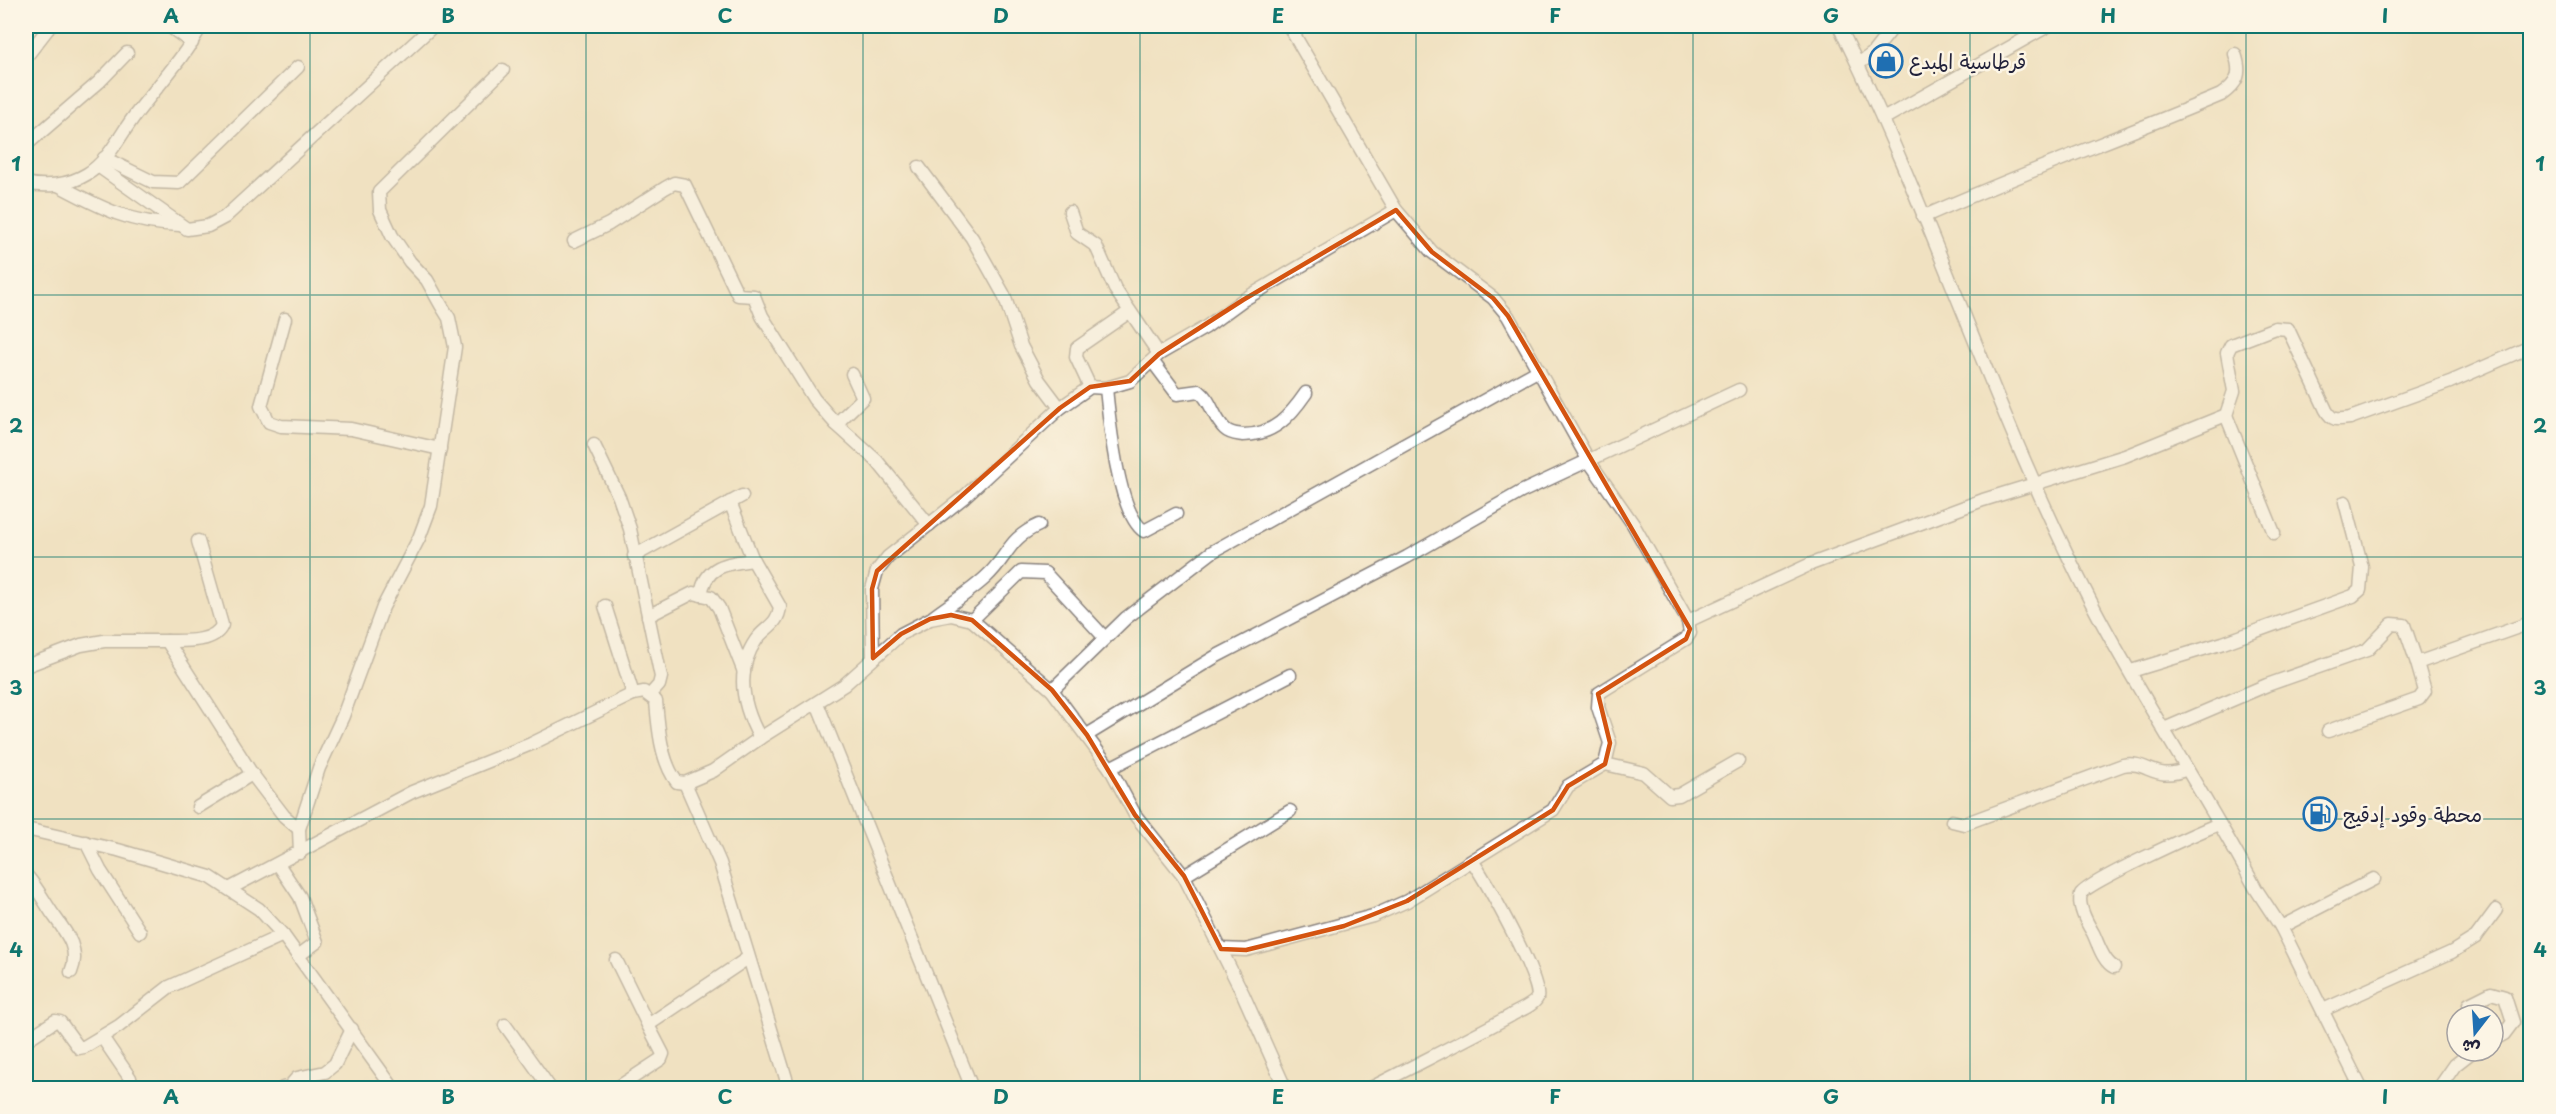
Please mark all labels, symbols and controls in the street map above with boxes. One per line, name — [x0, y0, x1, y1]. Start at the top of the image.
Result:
text: A — [163, 0, 179, 30]
text: B — [441, 0, 455, 30]
text: C — [717, 0, 733, 30]
text: D — [993, 0, 1009, 30]
text: E — [1272, 0, 1284, 30]
text: F — [1549, 0, 1561, 30]
text: G — [1823, 0, 1839, 30]
text: H — [2100, 0, 2116, 30]
text: I — [2382, 0, 2388, 30]
shop icon: قرطاسية المبدع — [1868, 43, 1904, 79]
place label: قرطاسية المبدع — [1909, 46, 2026, 76]
text: 1 — [11, 148, 21, 178]
text: 1 — [2535, 148, 2545, 178]
text: 2 — [9, 410, 23, 440]
text: 2 — [2533, 410, 2547, 440]
text: 3 — [9, 672, 23, 702]
text: 3 — [2533, 672, 2547, 702]
fuel station icon: محطة وقود إدقيج — [2302, 796, 2338, 832]
place label: محطة وقود إدقيج — [2343, 799, 2482, 829]
text: 4 — [9, 934, 23, 964]
text: 4 — [2533, 934, 2547, 964]
north arrow — [2445, 1003, 2505, 1063]
text: ش — [2458, 1034, 2482, 1062]
text: A — [163, 1081, 179, 1111]
text: B — [441, 1081, 455, 1111]
text: C — [717, 1081, 733, 1111]
text: D — [993, 1081, 1009, 1111]
text: E — [1272, 1081, 1284, 1111]
text: F — [1549, 1081, 1561, 1111]
text: G — [1823, 1081, 1839, 1111]
text: H — [2100, 1081, 2116, 1111]
text: I — [2382, 1081, 2388, 1111]

